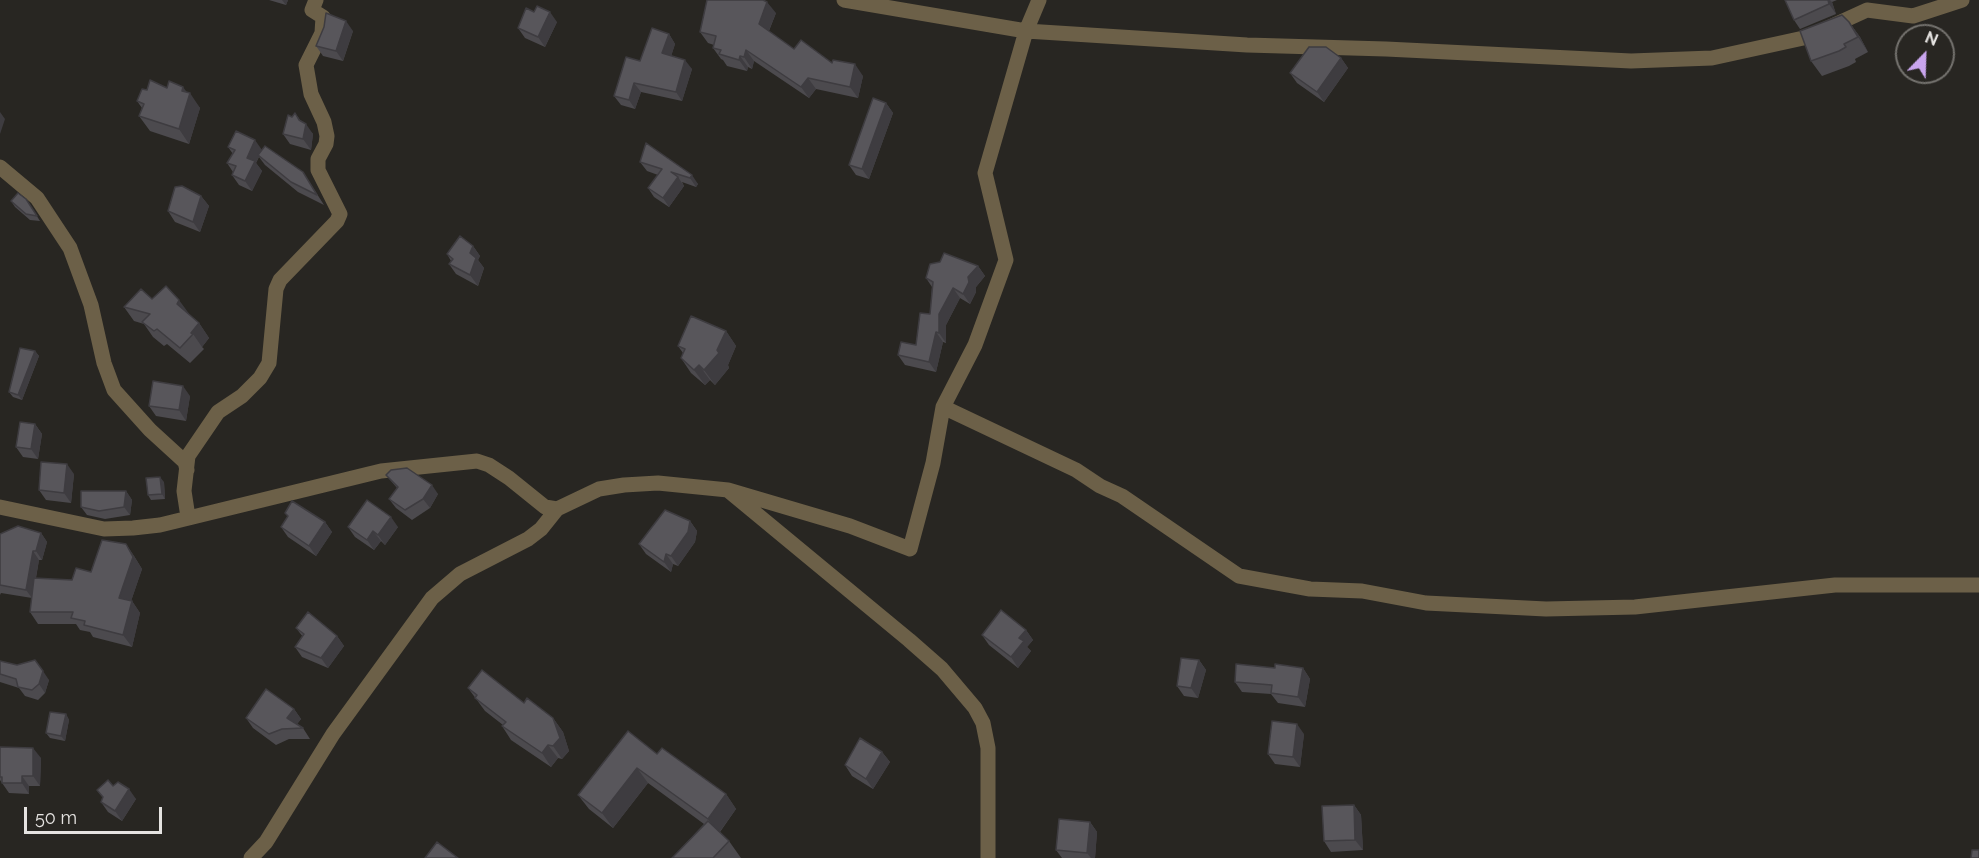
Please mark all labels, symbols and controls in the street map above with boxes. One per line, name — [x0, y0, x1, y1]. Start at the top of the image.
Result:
north arrow — [1895, 24, 1955, 84]
text: N — [1922, 28, 1941, 50]
scale bar — [27, 795, 165, 833]
text: 50 m — [35, 807, 77, 828]

